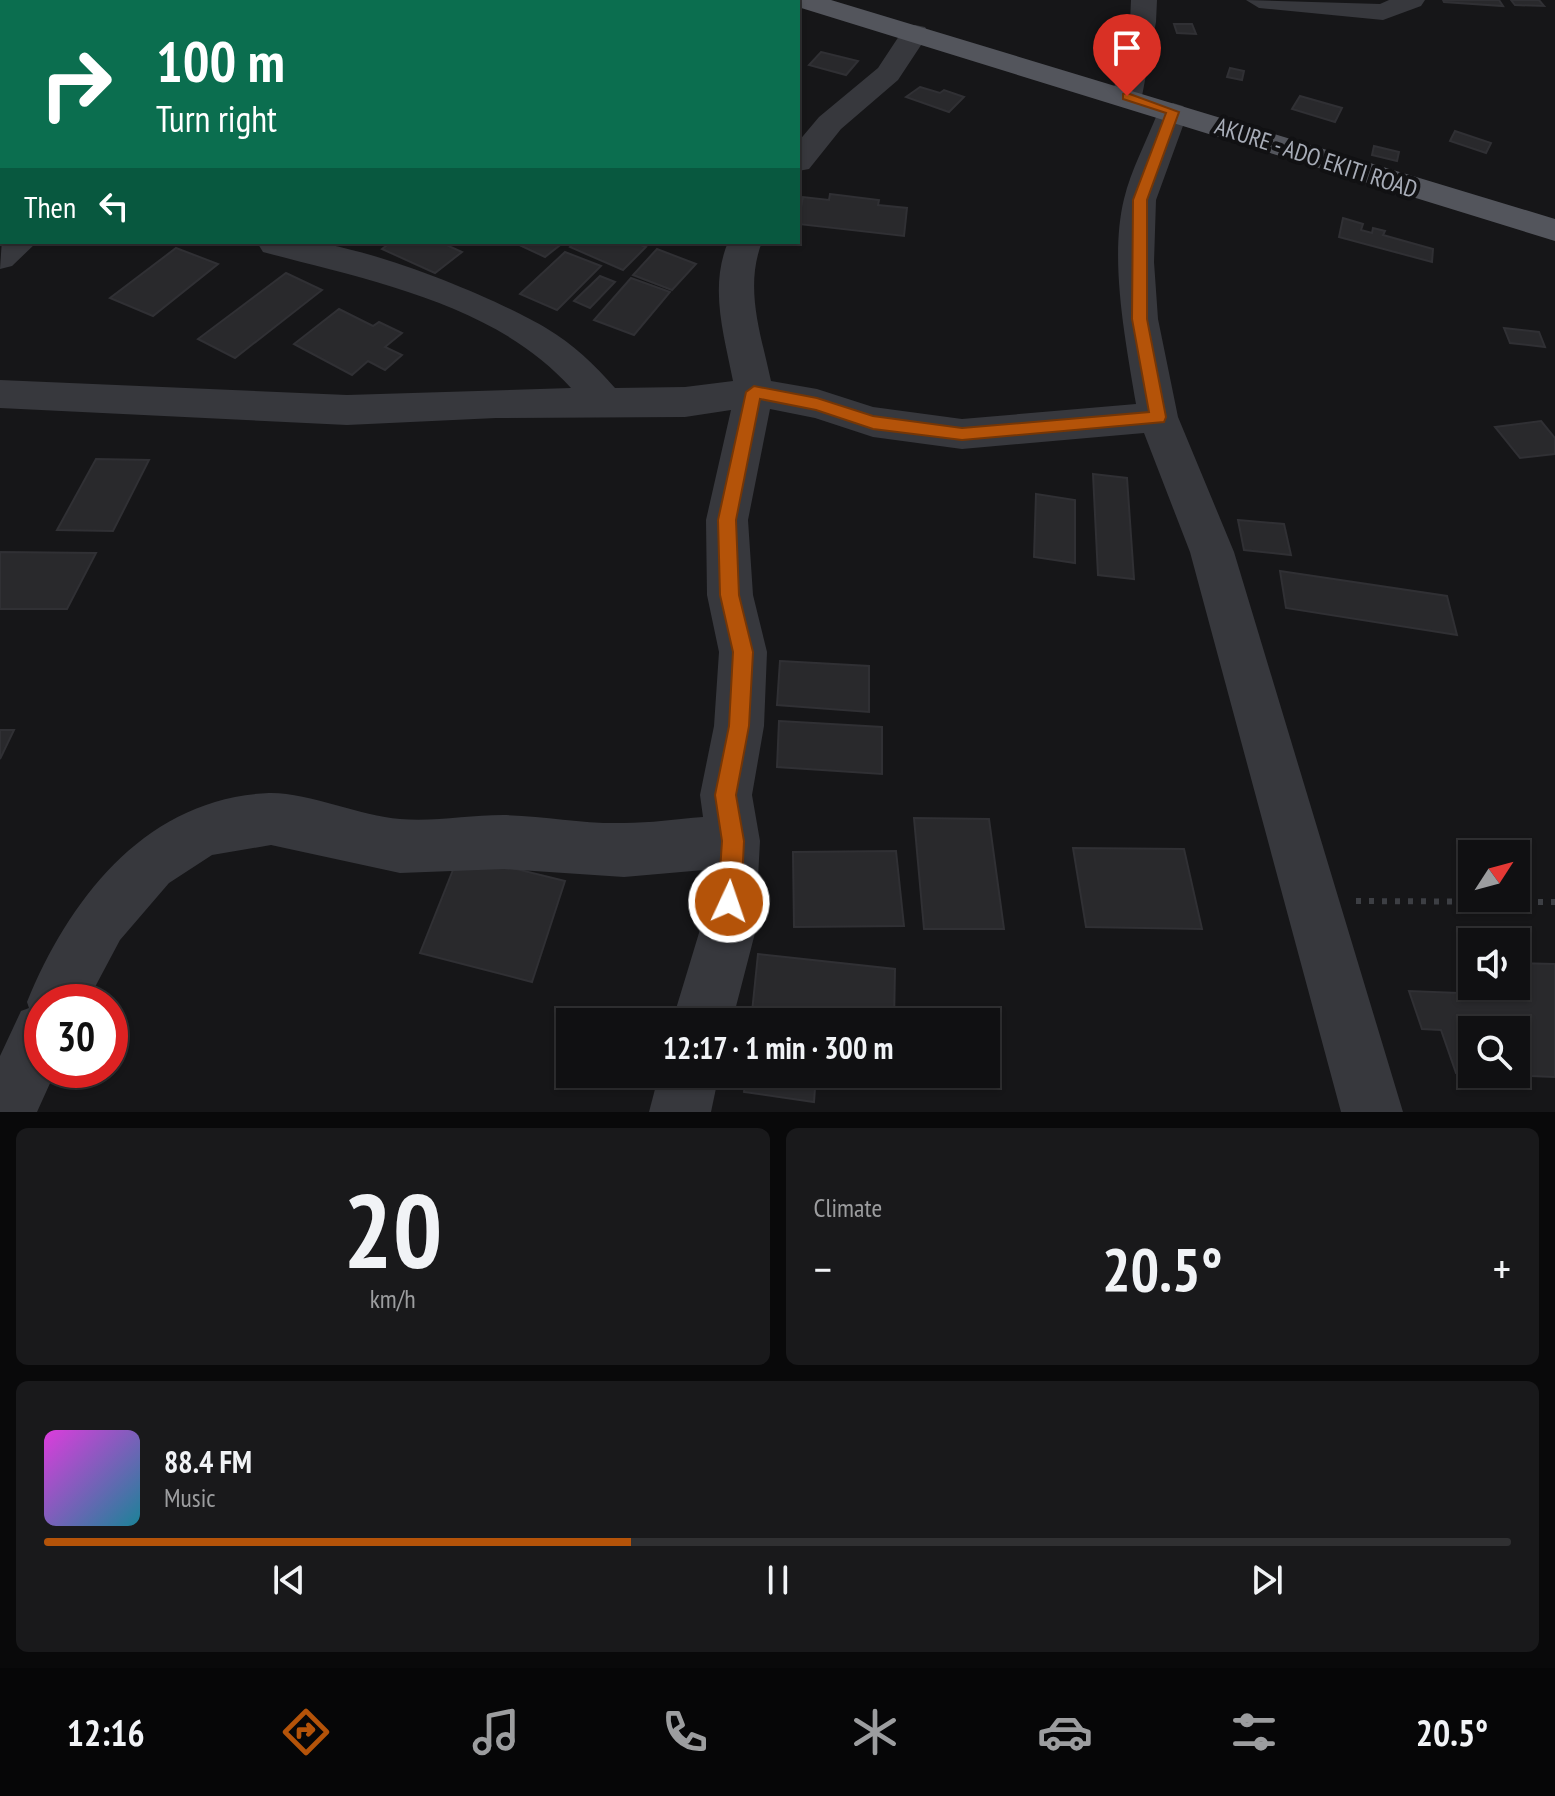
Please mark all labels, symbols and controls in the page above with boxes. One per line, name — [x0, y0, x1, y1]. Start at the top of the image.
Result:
pin — [1093, 14.0, 1161, 96]
text: 100 m — [156, 25, 285, 97]
icon: arrive — [1105, 26, 1149, 70]
icon: right — [24, 32, 128, 136]
text: Turn right — [156, 95, 277, 142]
street label: AKURE - ADO EKITI ROAD — [1211, 110, 1421, 205]
icon: left — [92, 184, 136, 228]
text: Then — [24, 187, 76, 226]
north arrow — [1458, 840, 1530, 912]
map controls — [1458, 840, 1530, 1088]
position arrow — [687, 860, 771, 944]
button: sound — [1458, 928, 1530, 1000]
speed limit sign: 30 — [24, 984, 128, 1088]
button: search — [1458, 1016, 1530, 1088]
text: 12:17 · 1 min · 300 m — [663, 1028, 893, 1067]
text: 20 — [343, 1162, 442, 1297]
text: Climate — [814, 1191, 882, 1224]
text: 20.5° — [1102, 1230, 1223, 1308]
text: − — [814, 1240, 832, 1297]
text: + — [1493, 1240, 1511, 1297]
text: km/h — [370, 1282, 416, 1315]
text: 88.4 FM — [164, 1442, 252, 1481]
text: Music — [164, 1481, 216, 1514]
icon: previous — [267, 1558, 311, 1602]
icon: pause — [756, 1558, 800, 1602]
icon: next — [1245, 1558, 1289, 1602]
icon: directions — [278, 1704, 334, 1760]
icon: music — [468, 1704, 524, 1760]
icon: phone — [657, 1704, 713, 1760]
icon: climate — [847, 1704, 903, 1760]
icon: car — [1037, 1704, 1093, 1760]
icon: filters — [1226, 1704, 1282, 1760]
text: 12:16 — [67, 1709, 145, 1756]
text: 20.5° — [1416, 1709, 1488, 1756]

